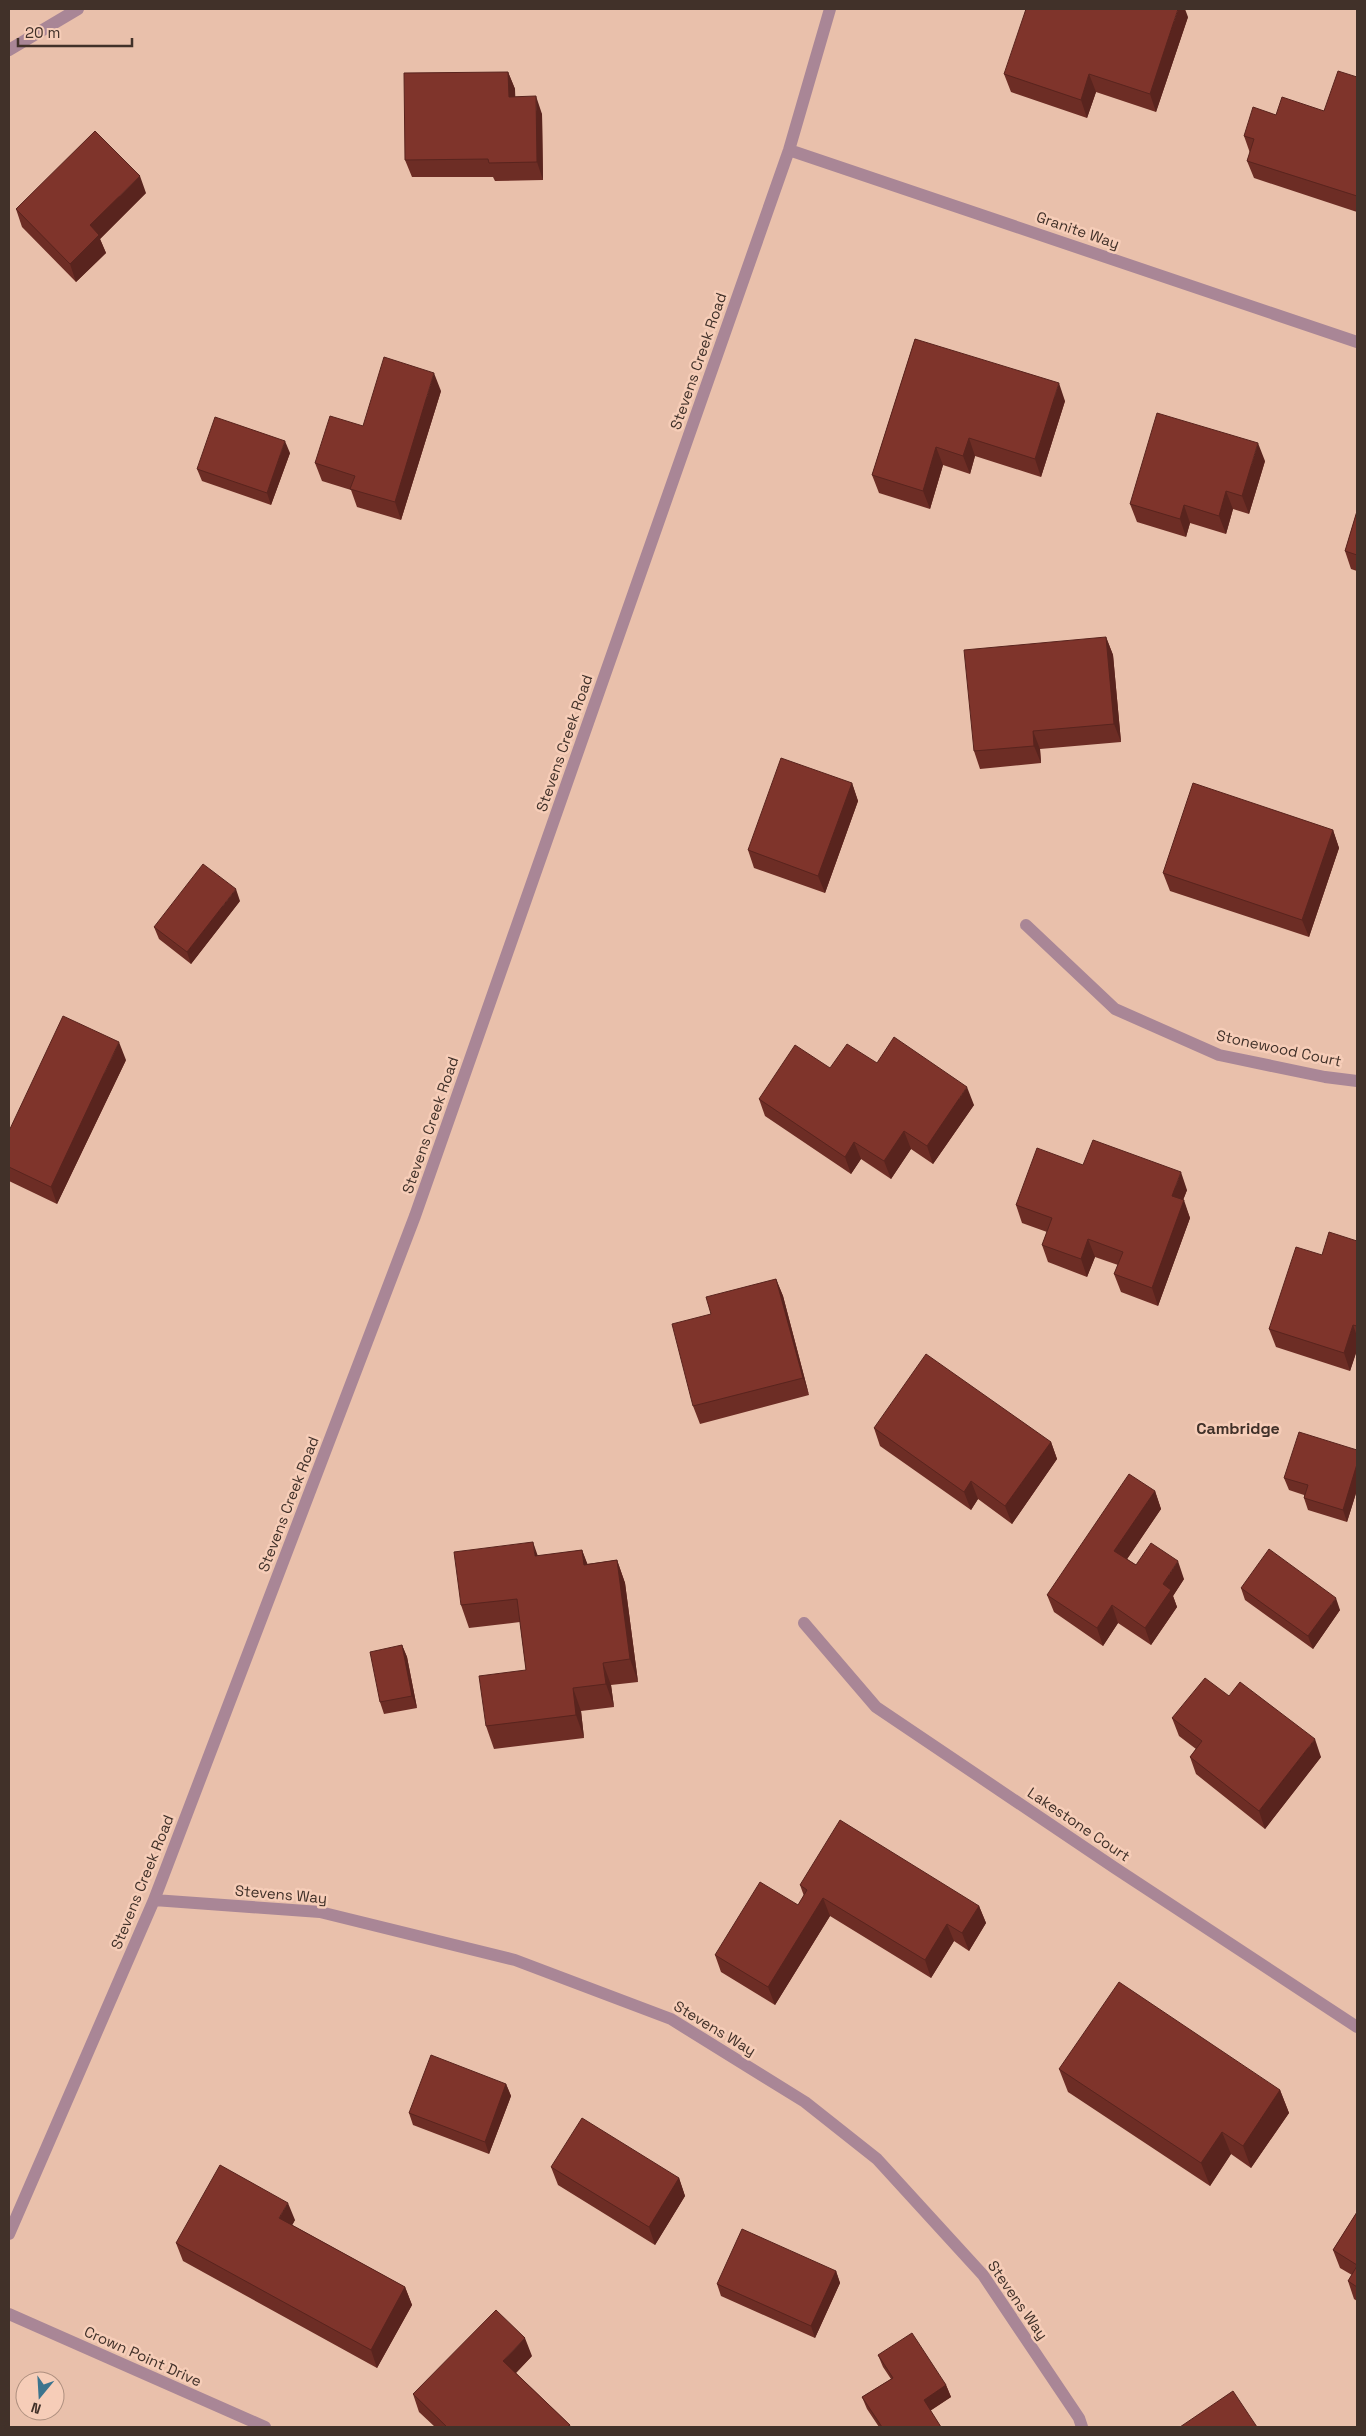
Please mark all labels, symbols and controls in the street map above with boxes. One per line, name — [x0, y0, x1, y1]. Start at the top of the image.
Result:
scale bar — [18, 15, 131, 47]
text: 20 m — [25, 23, 60, 42]
street label: Granite Way — [1034, 207, 1122, 253]
street label: Stevens Creek Road — [666, 290, 730, 432]
street label: Stevens Creek Road — [532, 672, 596, 814]
street label: Stonewood Court — [1215, 1025, 1343, 1071]
street label: Stevens Creek Road — [398, 1054, 462, 1196]
district label: Cambridge — [1196, 1418, 1280, 1439]
street label: Stevens Creek Road — [253, 1434, 323, 1574]
street label: Lakestone Court — [1024, 1783, 1134, 1865]
street label: Stevens Creek Road — [106, 1812, 178, 1952]
street label: Stevens Way — [234, 1881, 328, 1907]
street label: Stevens Way — [670, 1996, 760, 2060]
street label: Stevens Way — [984, 2257, 1052, 2343]
street label: Crown Point Drive — [81, 2322, 205, 2390]
north arrow — [15, 2371, 65, 2421]
text: N — [29, 2398, 43, 2418]

